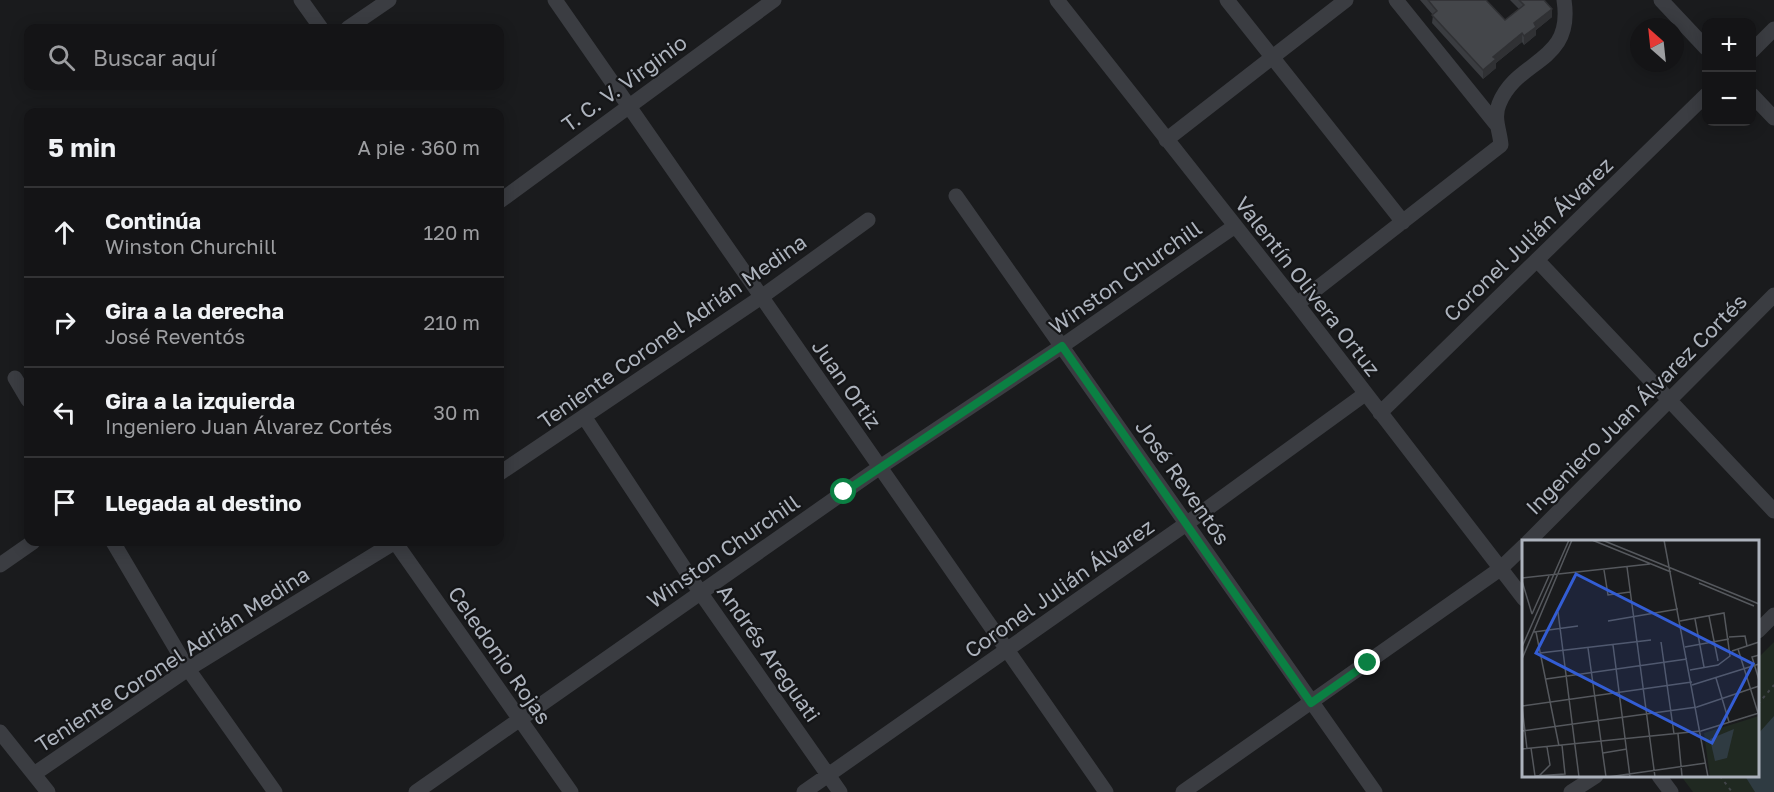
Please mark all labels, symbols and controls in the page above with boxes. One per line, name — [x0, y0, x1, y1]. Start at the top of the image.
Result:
north arrow — [1630, 18, 1684, 72]
map controls — [1702, 18, 1756, 126]
button: + — [1702, 18, 1756, 72]
search box — [24, 24, 504, 90]
street label: T. C. V. Virginio — [556, 29, 692, 137]
icon: search — [45, 41, 78, 74]
text: Buscar aquí — [93, 44, 216, 71]
button: − — [1702, 72, 1756, 126]
text: 5 min — [48, 132, 116, 163]
text: A pie · 360 m — [357, 135, 480, 159]
street label: Coronel Julián Álvarez — [1438, 151, 1618, 327]
street label: Valentín Olivera Ortuz — [1230, 191, 1386, 381]
text: Continúa — [105, 207, 201, 234]
street label: Winston Churchill — [1044, 215, 1206, 339]
icon: ahead — [48, 216, 81, 249]
text: 120 m — [424, 220, 480, 244]
street label: Teniente Coronel Adrián Medina — [533, 228, 811, 434]
text: Winston Churchill — [105, 234, 277, 258]
street label: Ingeniero Juan Álvarez Cortés — [1520, 288, 1752, 520]
text: Gira a la derecha — [105, 297, 284, 324]
icon: right — [48, 306, 81, 339]
text: 210 m — [424, 310, 480, 334]
text: José Reventós — [105, 324, 245, 348]
street label: Juan Ortiz — [807, 334, 887, 434]
text: Gira a la izquierda — [105, 387, 295, 414]
icon: left — [48, 396, 81, 429]
text: 30 m — [433, 400, 480, 424]
text: Ingeniero Juan Álvarez Cortés — [105, 414, 392, 438]
street label: José Reventós — [1130, 414, 1236, 550]
route start — [830, 478, 856, 504]
icon: arrive — [48, 486, 81, 519]
text: Llegada al destino — [105, 489, 302, 516]
street label: Winston Churchill — [642, 489, 804, 613]
street label: Coronel Julián Álvarez — [959, 513, 1159, 663]
inset map — [1522, 540, 1759, 777]
street label: Teniente Coronel Adrián Medina — [30, 561, 314, 757]
street label: Andrés Areguati — [712, 579, 826, 727]
street label: Celedonio Rojas — [443, 581, 557, 729]
route end — [1354, 649, 1380, 675]

